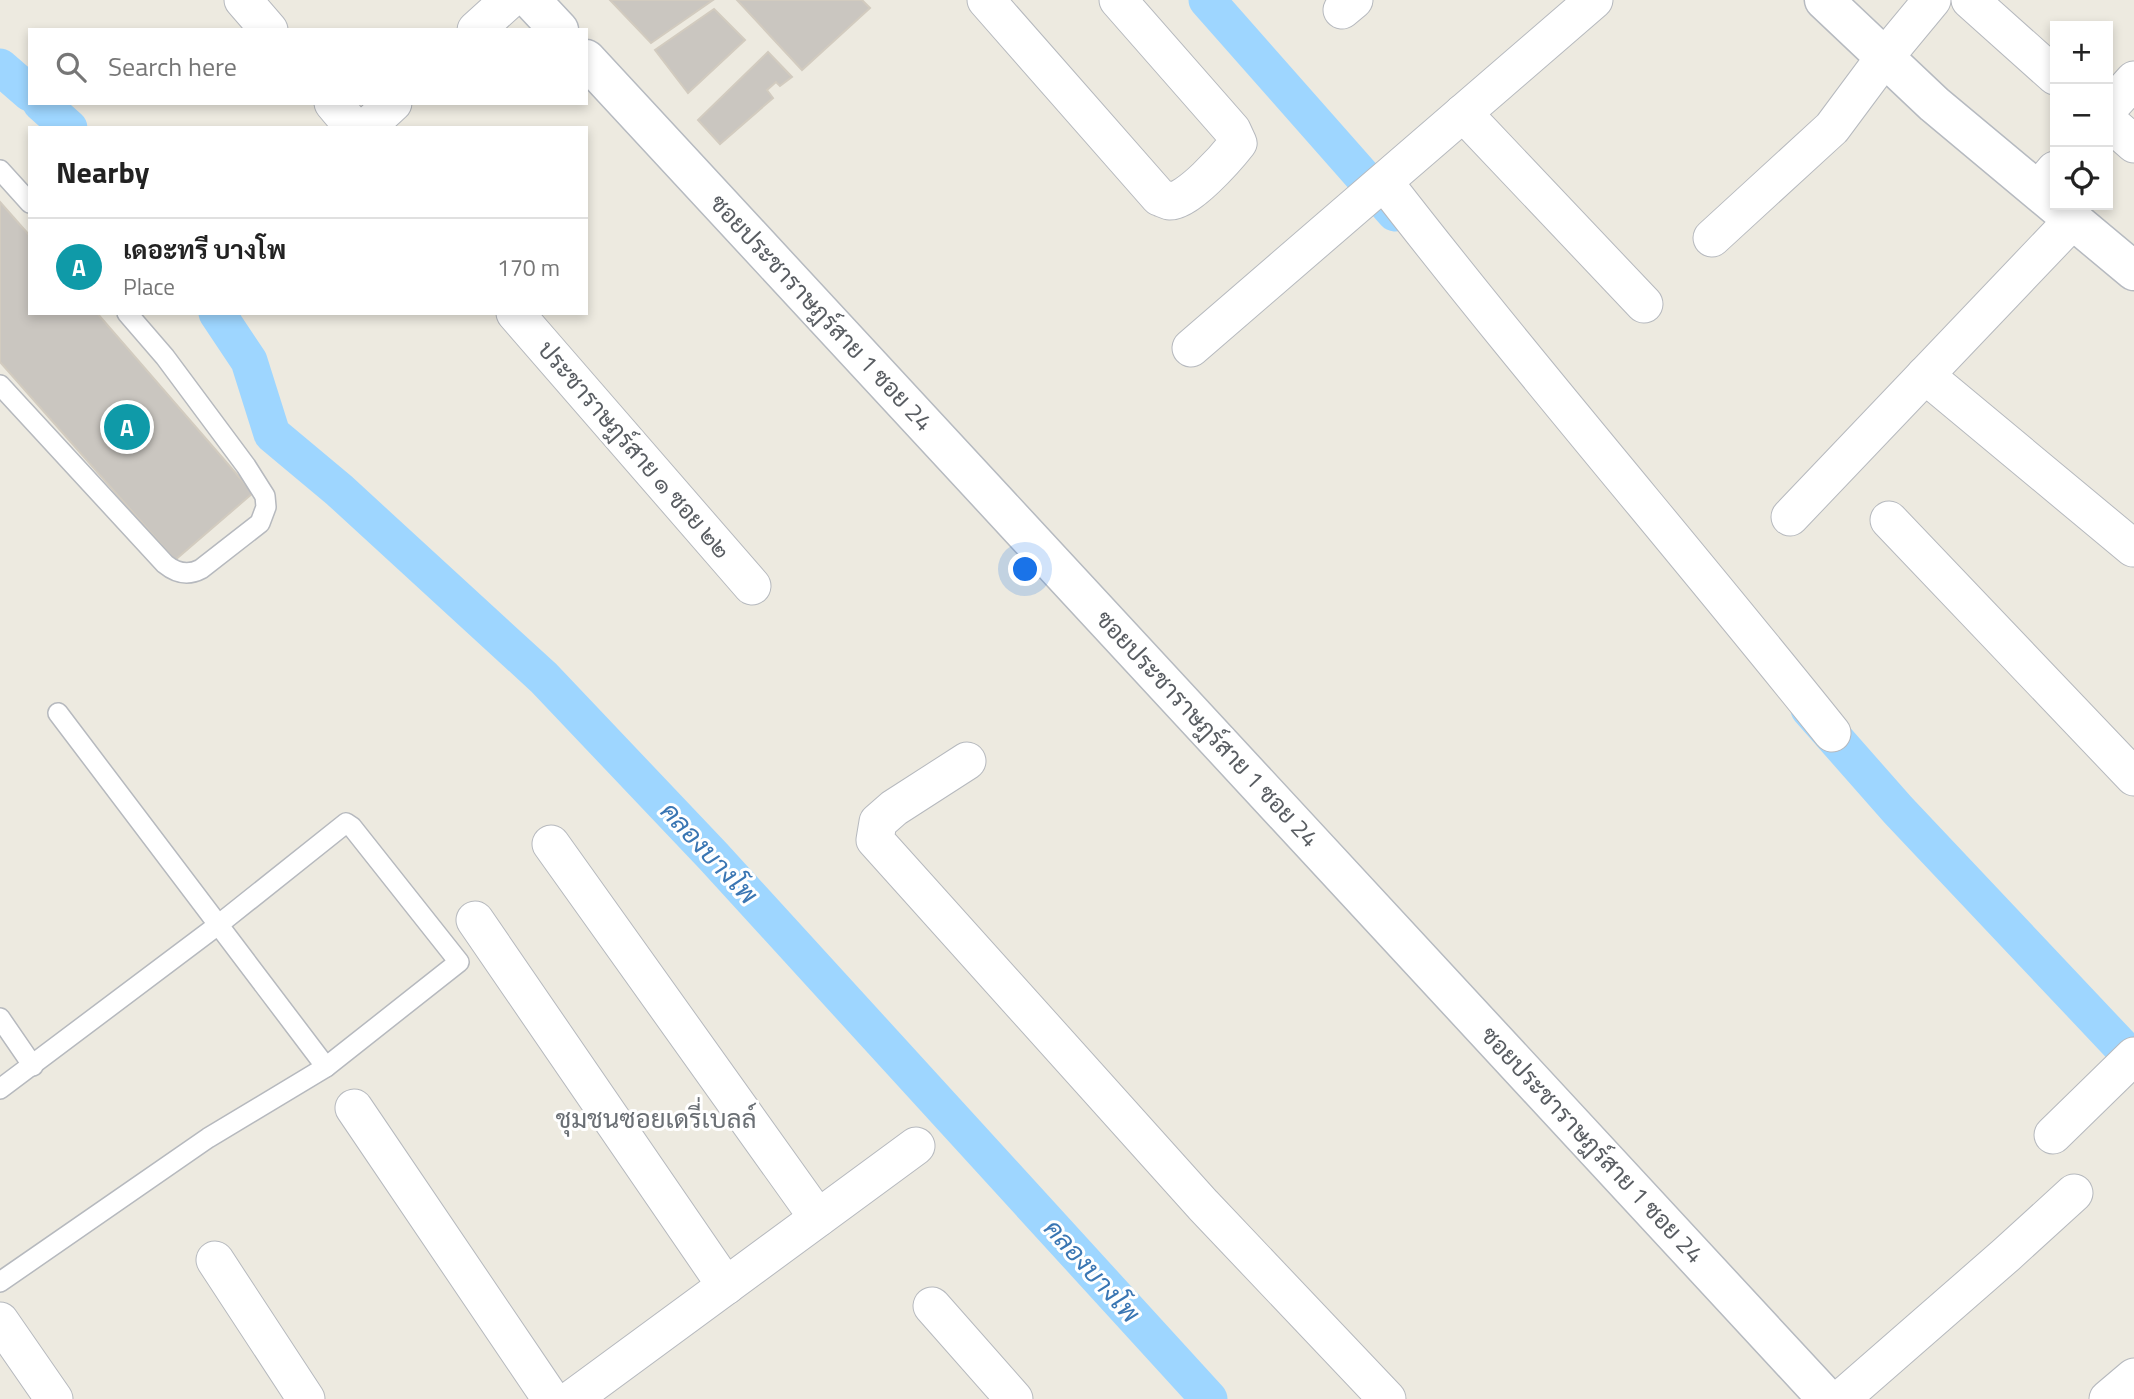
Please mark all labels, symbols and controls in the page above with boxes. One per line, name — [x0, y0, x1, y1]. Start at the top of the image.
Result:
map controls — [2050, 21, 2113, 210]
button: + — [2050, 21, 2113, 84]
search box — [28, 28, 588, 105]
text: Search here — [108, 47, 237, 86]
icon: search — [52, 48, 90, 86]
button: − — [2050, 84, 2113, 147]
button: locate — [2050, 147, 2113, 210]
text: Nearby — [56, 149, 149, 195]
street label: ซอยประชาราษฎร์สาย 1 ซอย 24 — [702, 186, 942, 439]
text: เดอะทรี บางโพ — [123, 230, 286, 269]
text: A — [72, 250, 86, 285]
text: 170 m — [497, 250, 560, 285]
text: Place — [123, 269, 175, 304]
street label: ประชาราษฎร์สาย ๑ ซอย ๒๒ — [530, 332, 740, 566]
pin: A — [104, 401, 150, 453]
your location — [1008, 552, 1042, 586]
street label: ซอยประชาราษฎร์สาย 1 ซอย 24 — [1088, 602, 1328, 855]
water label: คลองบางโพ — [652, 793, 767, 913]
street label: ซอยประชาราษฎร์สาย 1 ซอย 24 — [1473, 1018, 1713, 1271]
district label: ชุมชนซอยเดรี่เบลล์ — [555, 1097, 757, 1138]
water label: คลองบางโพ — [1035, 1210, 1150, 1331]

